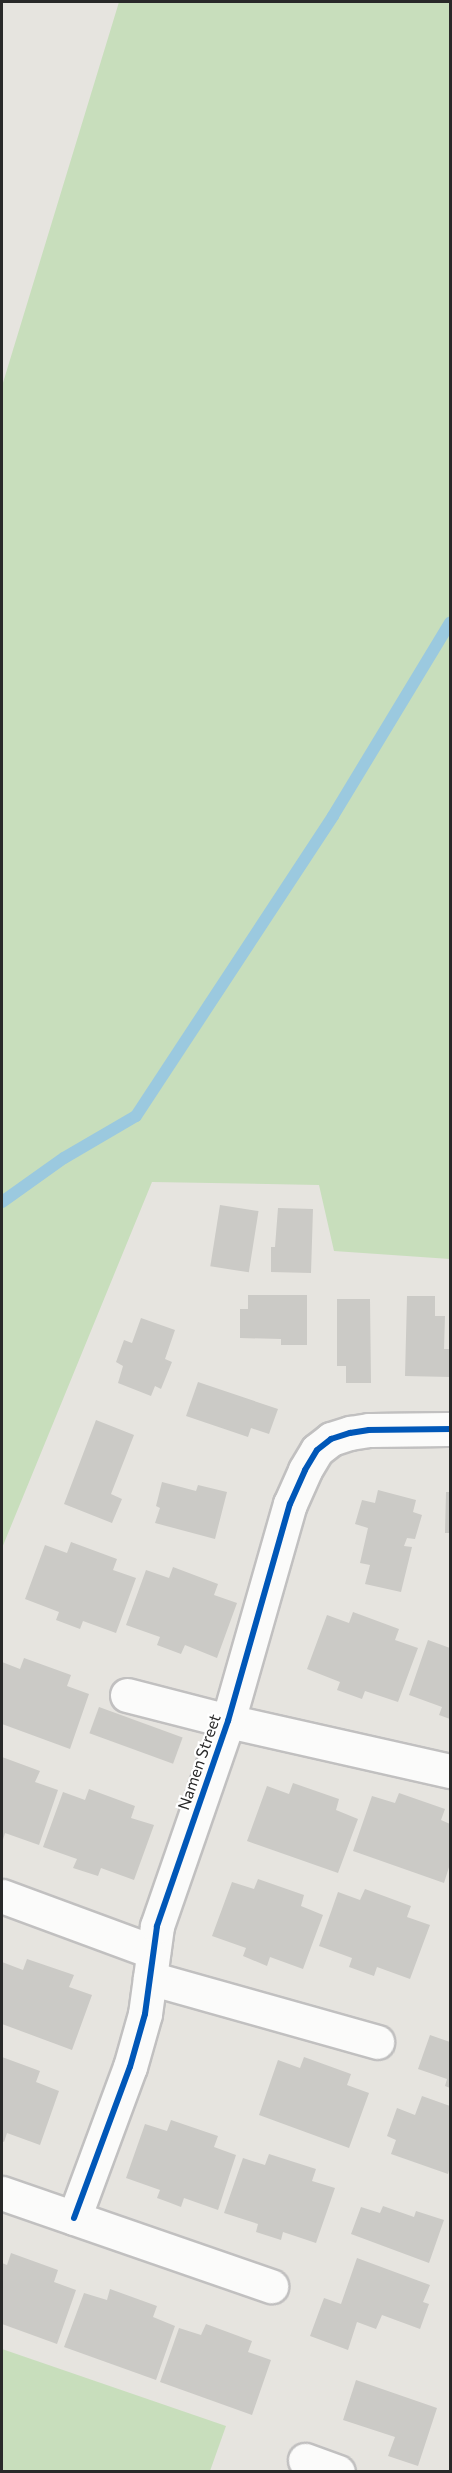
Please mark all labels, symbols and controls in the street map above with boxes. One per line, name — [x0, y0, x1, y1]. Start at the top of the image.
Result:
street label: Namen Street — [174, 1711, 224, 1813]

